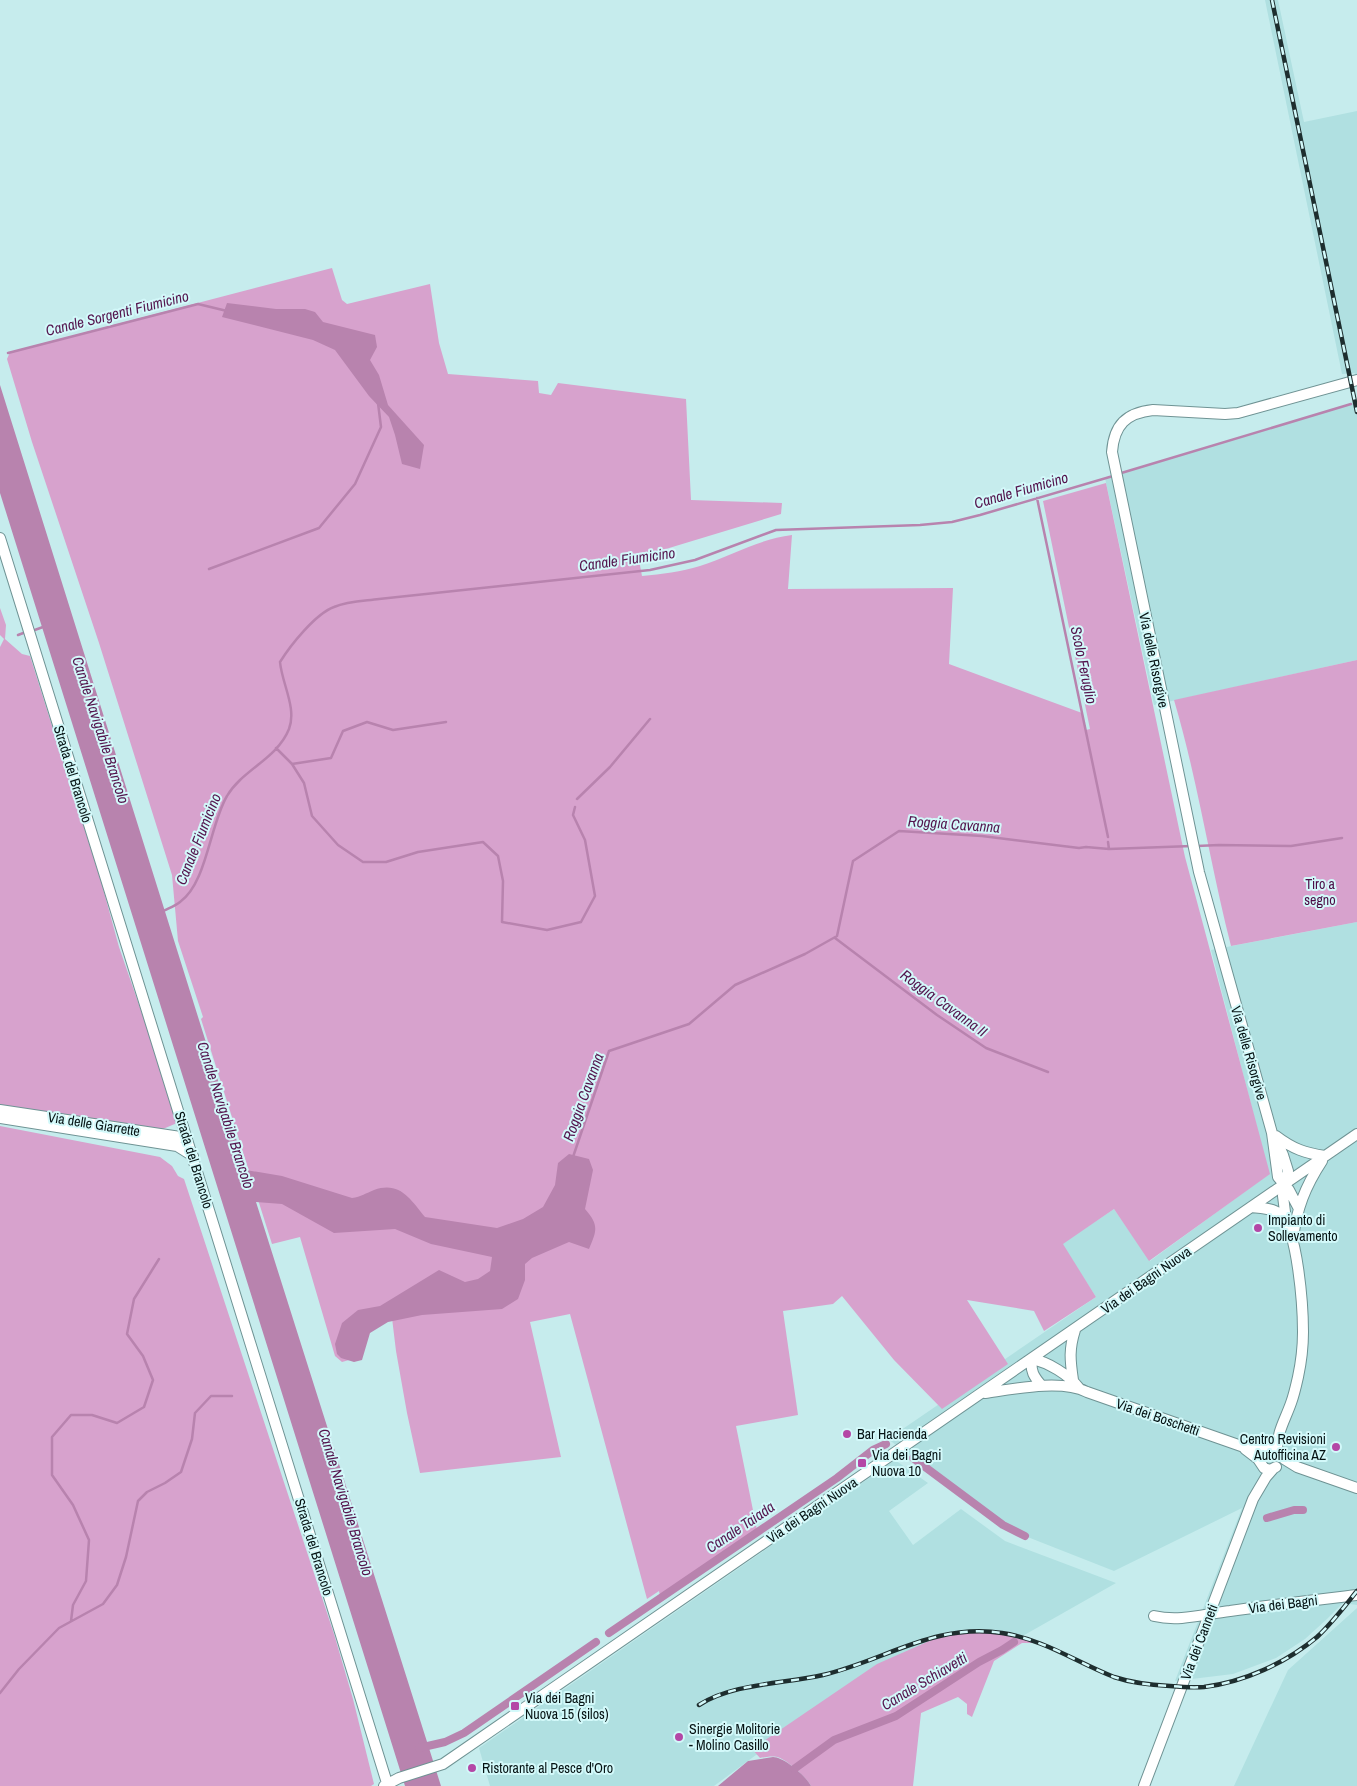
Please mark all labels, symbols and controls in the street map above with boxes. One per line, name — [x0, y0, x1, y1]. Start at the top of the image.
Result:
water label: Canale Sorgenti Fiumicino — [43, 285, 191, 341]
water label: Canale Fiumicino — [971, 466, 1071, 513]
water label: Canale Fiumicino — [577, 542, 677, 576]
street label: Via delle Risorgive — [1135, 611, 1173, 709]
water label: Scolo Feruglio — [1066, 624, 1103, 706]
water label: Canale Navigabile Brancolo — [67, 654, 135, 806]
street label: Strada del Brancolo — [50, 723, 96, 825]
water label: Canale Fiumicino — [170, 790, 226, 888]
water label: Roggia Cavanna — [907, 810, 1001, 838]
park label: Tiro a segno — [1304, 875, 1336, 909]
water label: Roggia Cavanna II — [896, 964, 992, 1042]
street label: Via delle Risorgive — [1227, 1004, 1271, 1102]
water label: Canale Navigabile Brancolo — [192, 1039, 260, 1191]
water label: Roggia Cavanna — [557, 1050, 609, 1144]
street label: Via delle Giarrette — [47, 1108, 141, 1140]
street label: Strada del Brancolo — [171, 1109, 217, 1211]
place label: Impianto di Sollevamento — [1268, 1211, 1338, 1245]
marker: Impianto di Sollevamento — [1252, 1222, 1264, 1234]
street label: Via dei Bagni Nuova — [1098, 1242, 1195, 1318]
street label: Via dei Boschetti — [1114, 1394, 1202, 1440]
place label: Bar Hacienda — [857, 1425, 928, 1443]
water label: Canale Navigabile Brancolo — [314, 1426, 378, 1578]
marker: Bar Hacienda — [841, 1428, 853, 1440]
place label: Centro Revisioni Autofficina AZ — [1240, 1430, 1326, 1464]
marker: Centro Revisioni Autofficina AZ — [1330, 1441, 1342, 1453]
place label: Via dei Bagni Nuova 10 — [872, 1446, 941, 1480]
marker: Via dei Bagni Nuova 10 — [856, 1457, 868, 1469]
street label: Via dei Bagni Nuova — [763, 1473, 861, 1547]
street label: Strada del Brancolo — [291, 1496, 337, 1598]
water label: Canale Taiada — [701, 1496, 779, 1558]
street label: Via dei Bagni — [1247, 1591, 1319, 1617]
street label: Via dei Canneti — [1176, 1602, 1222, 1682]
water label: Canale Schiavetti — [877, 1647, 972, 1715]
place label: Via dei Bagni Nuova 15 (silos) — [525, 1689, 609, 1723]
marker: Via dei Bagni Nuova 15 (silos) — [509, 1700, 521, 1712]
place label: Sinergie Molitorie - Molino Casillo — [689, 1720, 780, 1754]
marker: Sinergie Molitorie - Molino Casillo — [673, 1731, 685, 1743]
place label: Ristorante al Pesce d'Oro — [482, 1759, 613, 1777]
marker: Ristorante al Pesce d'Oro — [466, 1762, 478, 1774]

